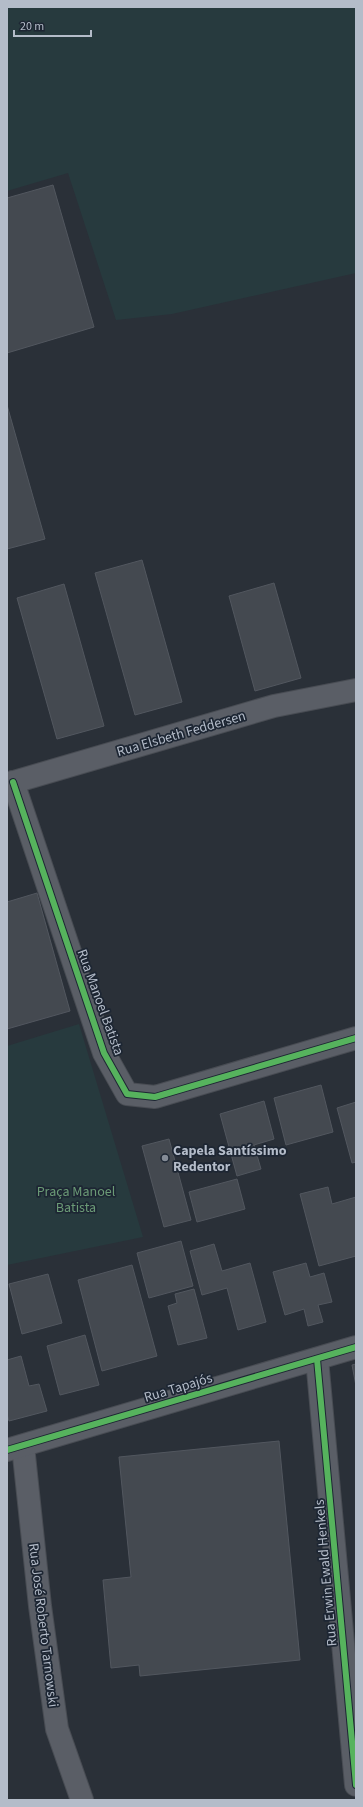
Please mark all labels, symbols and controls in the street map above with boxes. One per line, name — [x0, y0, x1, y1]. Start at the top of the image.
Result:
scale bar — [14, 12, 91, 38]
text: 20 m — [20, 18, 44, 35]
street label: Rua Elsbeth Feddersen — [114, 706, 248, 762]
street label: Rua Manoel Batista — [72, 946, 129, 1058]
place label: Capela Santíssimo Redentor — [173, 1141, 287, 1177]
marker: Capela Santíssimo Redentor — [160, 1153, 170, 1163]
park label: Praça Manoel Batista — [37, 1182, 116, 1218]
street label: Rua Tapajós — [142, 1368, 215, 1408]
street label: Rua Erwin Ewald Henkels — [310, 1499, 342, 1647]
street label: Rua José Roberto Tarnowski — [23, 1542, 63, 1708]

